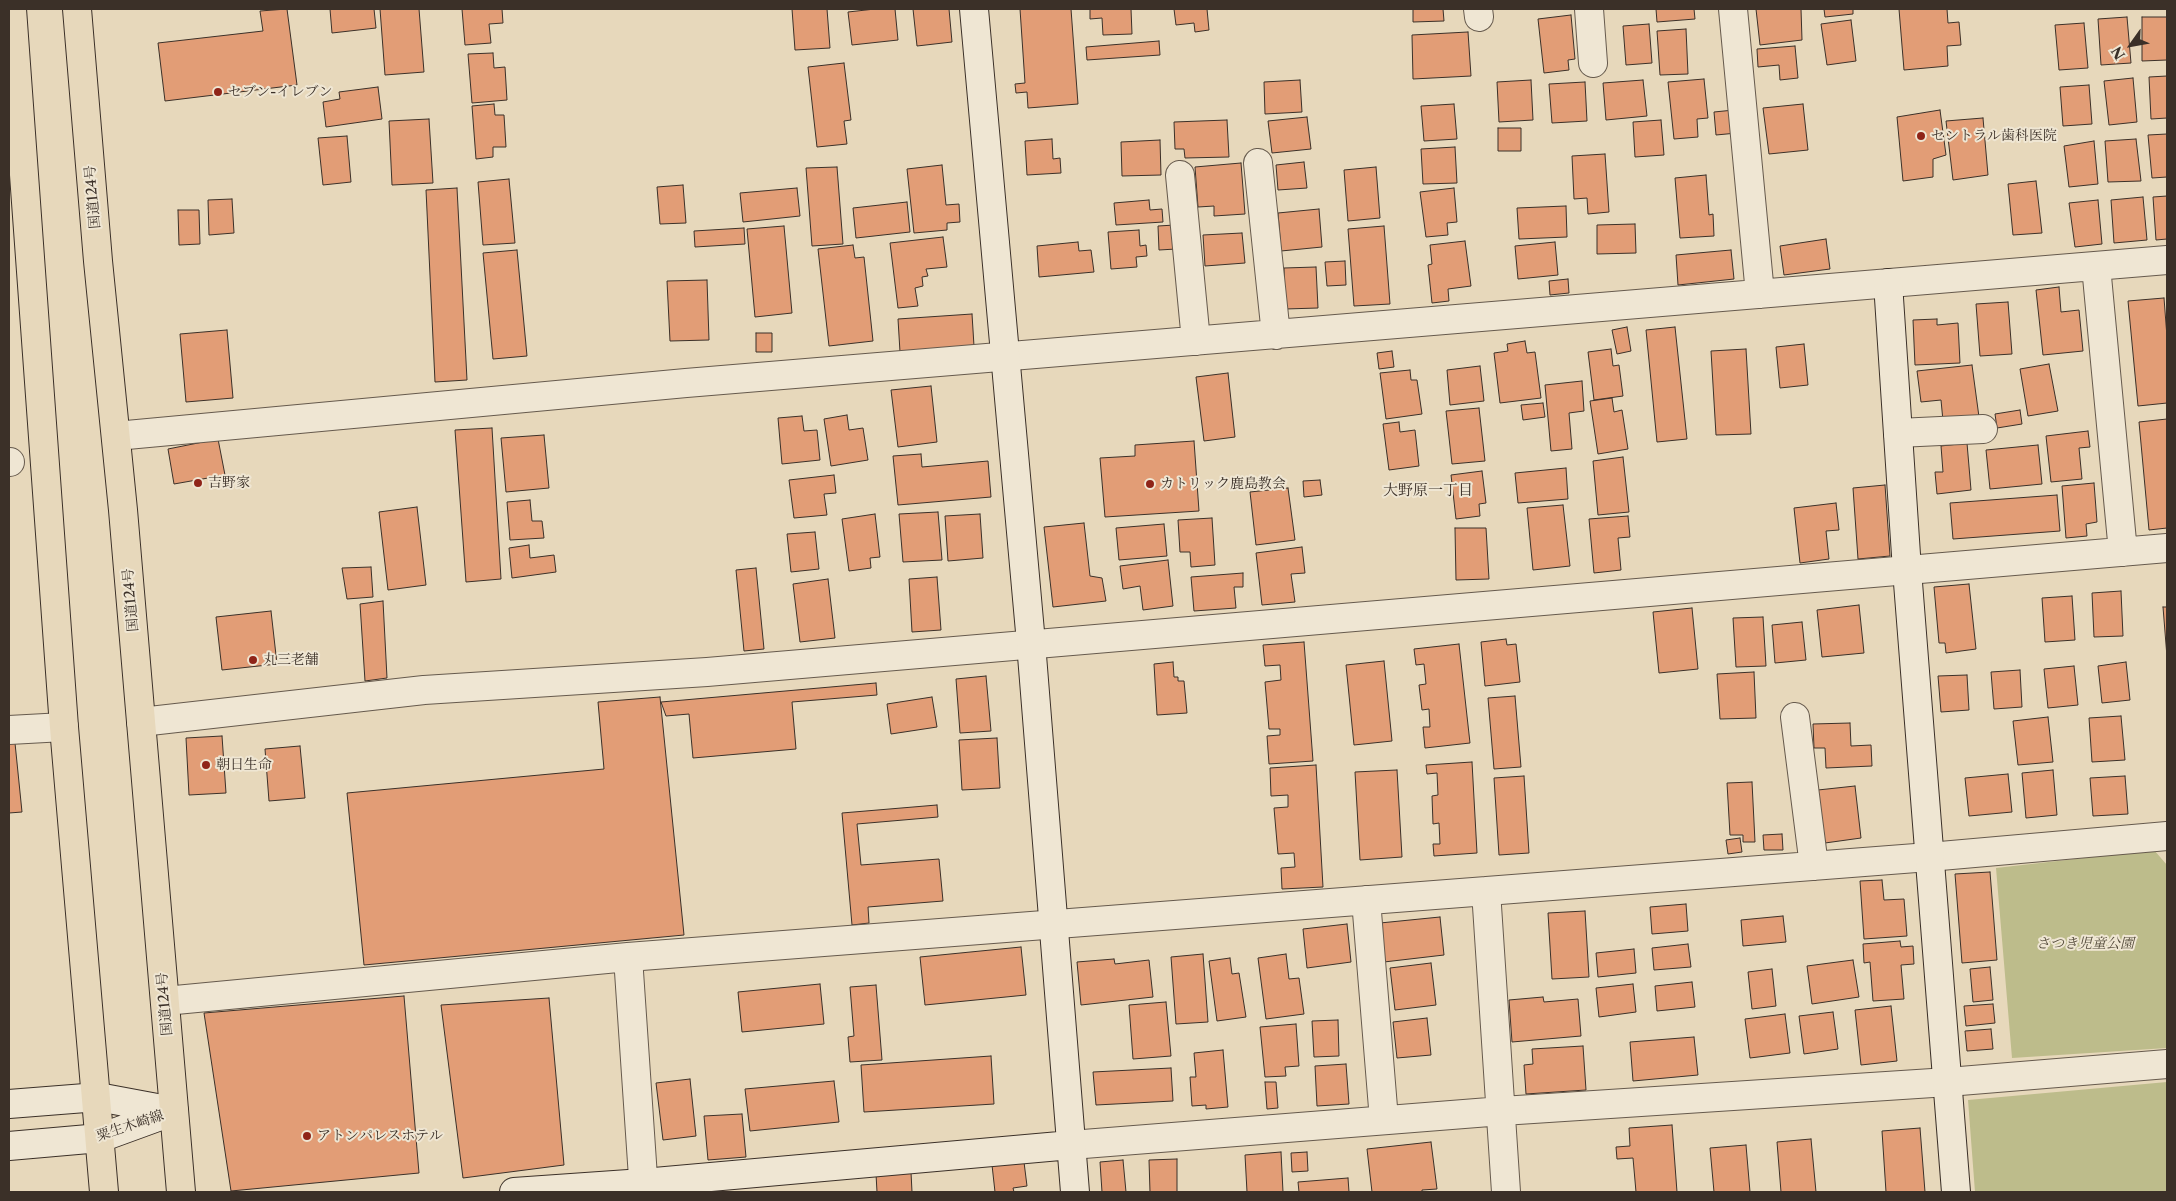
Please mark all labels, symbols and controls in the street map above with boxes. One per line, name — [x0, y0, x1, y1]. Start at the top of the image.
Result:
north arrow — [2106, 20, 2156, 70]
text: N — [2107, 43, 2129, 63]
place label: セブン-イレブン — [228, 84, 332, 100]
marker: セブン-イレブン — [212, 86, 224, 98]
place label: セントラル歯科医院 — [1931, 128, 2057, 144]
marker: セントラル歯科医院 — [1915, 130, 1927, 142]
street label: 国道124号 — [82, 164, 104, 230]
place label: 吉野家 — [208, 475, 250, 491]
place label: カトリック鹿島教会 — [1160, 476, 1286, 492]
marker: 吉野家 — [192, 477, 204, 489]
marker: カトリック鹿島教会 — [1144, 478, 1156, 490]
district label: 大野原一丁目 — [1383, 482, 1473, 500]
street label: 国道124号 — [120, 567, 142, 633]
place label: 丸三老舗 — [263, 652, 319, 668]
marker: 丸三老舗 — [247, 654, 259, 666]
place label: 朝日生命 — [216, 757, 272, 773]
marker: 朝日生命 — [200, 759, 212, 771]
park label: さつき児童公園 — [2036, 936, 2134, 952]
street label: 国道124号 — [154, 971, 176, 1037]
street label: 粟生木崎線 — [94, 1107, 166, 1145]
place label: アトンパレスホテル — [317, 1128, 443, 1144]
marker: アトンパレスホテル — [301, 1130, 313, 1142]

